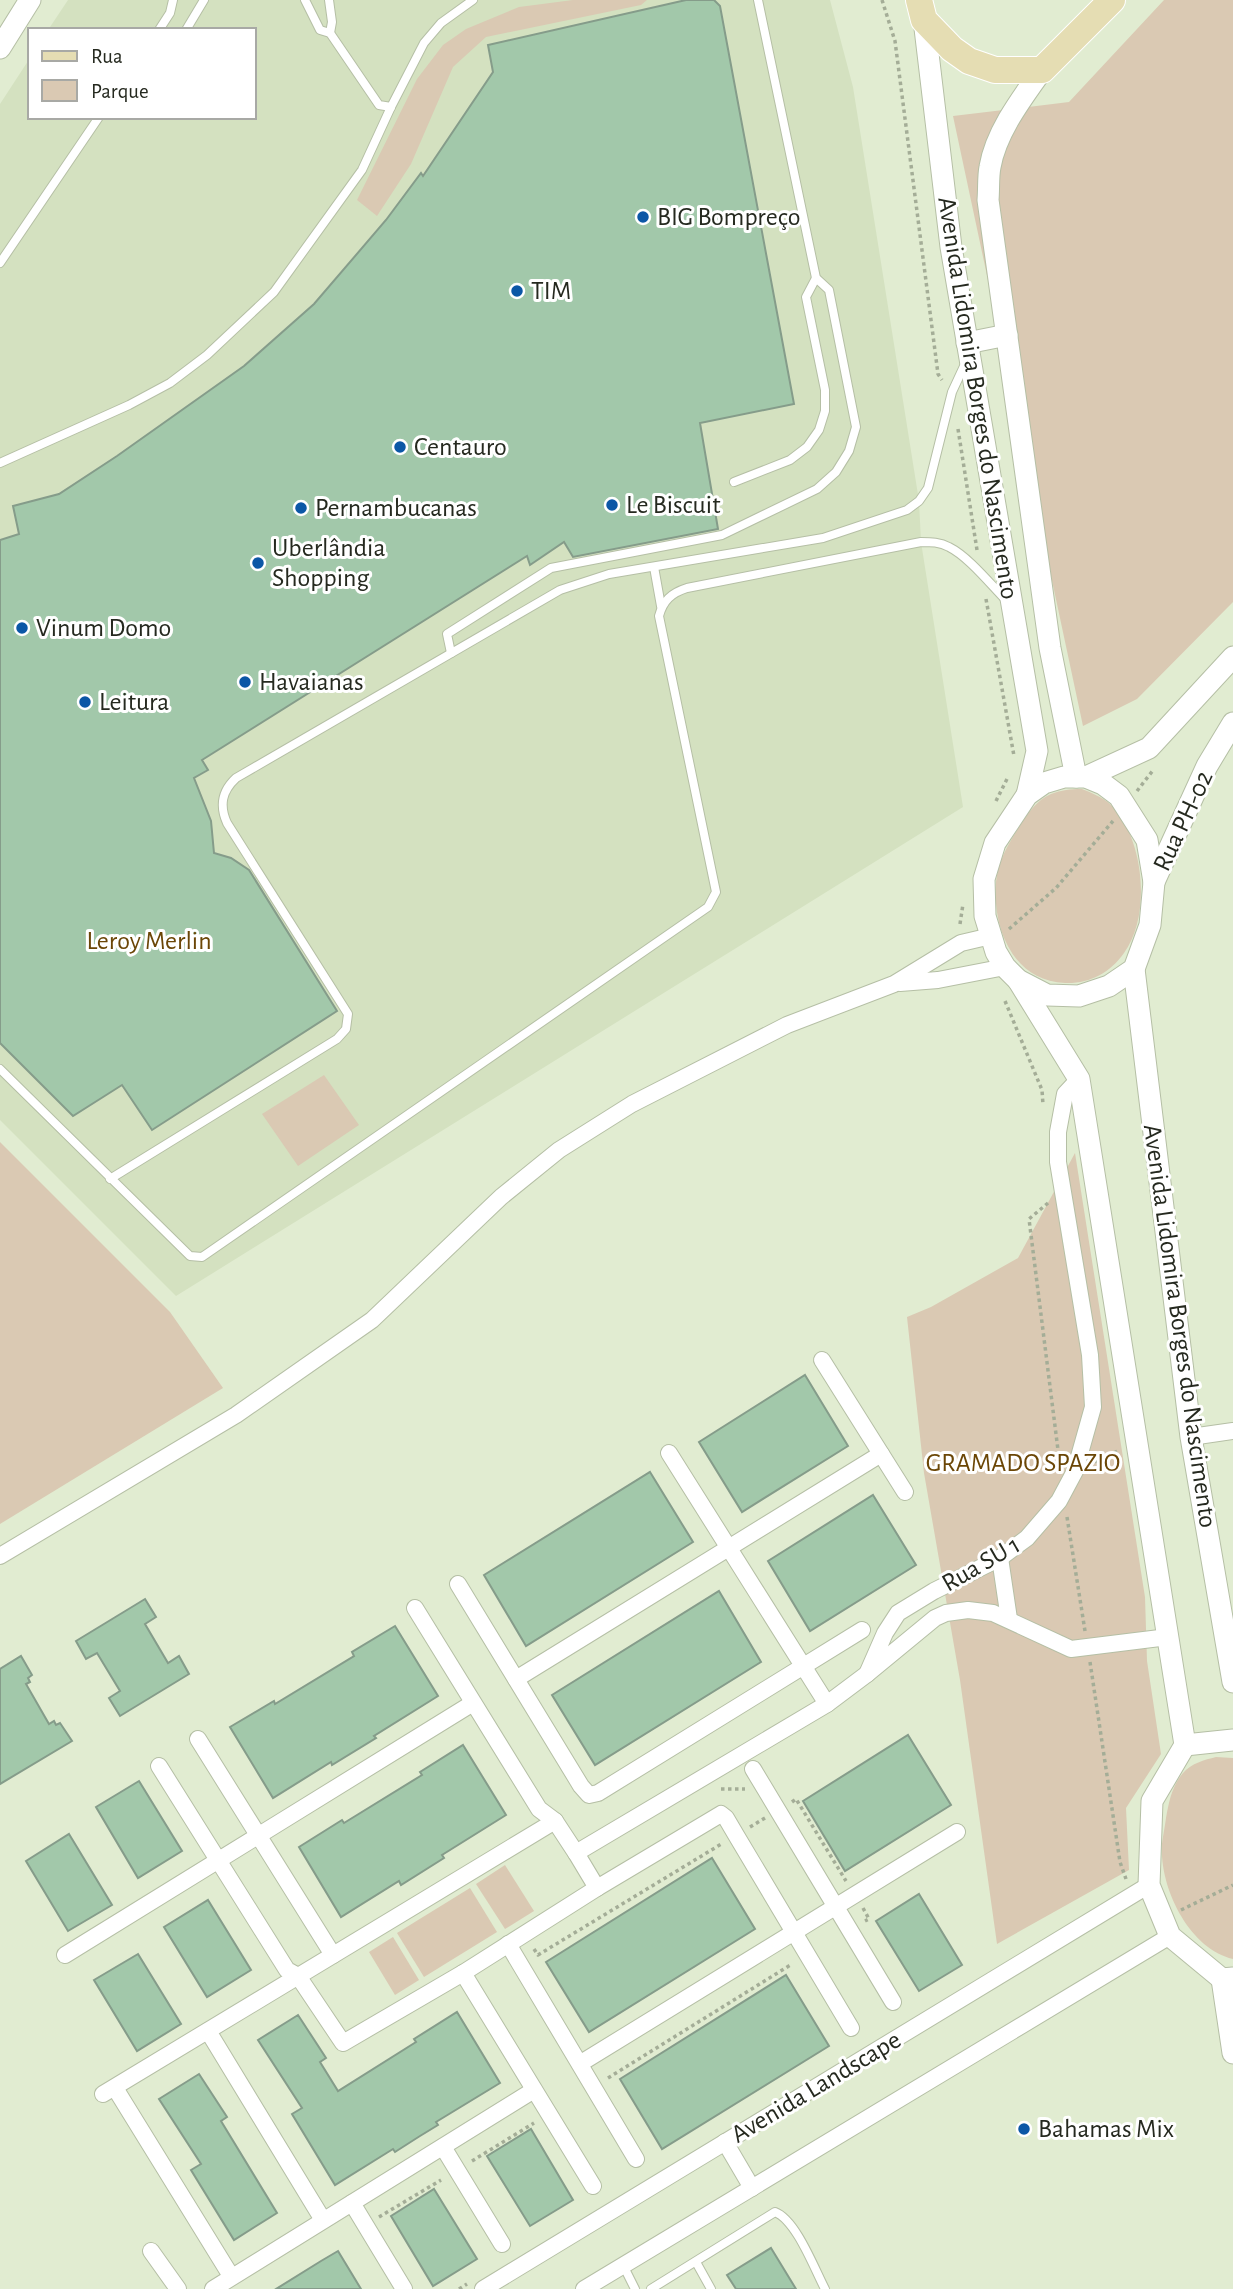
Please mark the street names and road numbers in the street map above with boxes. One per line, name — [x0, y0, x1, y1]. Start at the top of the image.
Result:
street label: Avenida Lidomira Borges do Nascimento — [933, 195, 1023, 601]
street label: Rua PH-02 — [1148, 767, 1218, 875]
street label: Avenida Lidomira Borges do Nascimento — [1139, 1123, 1221, 1529]
street label: Rua SU 1 — [938, 1531, 1024, 1597]
street label: Avenida Landscape — [727, 2026, 905, 2148]

